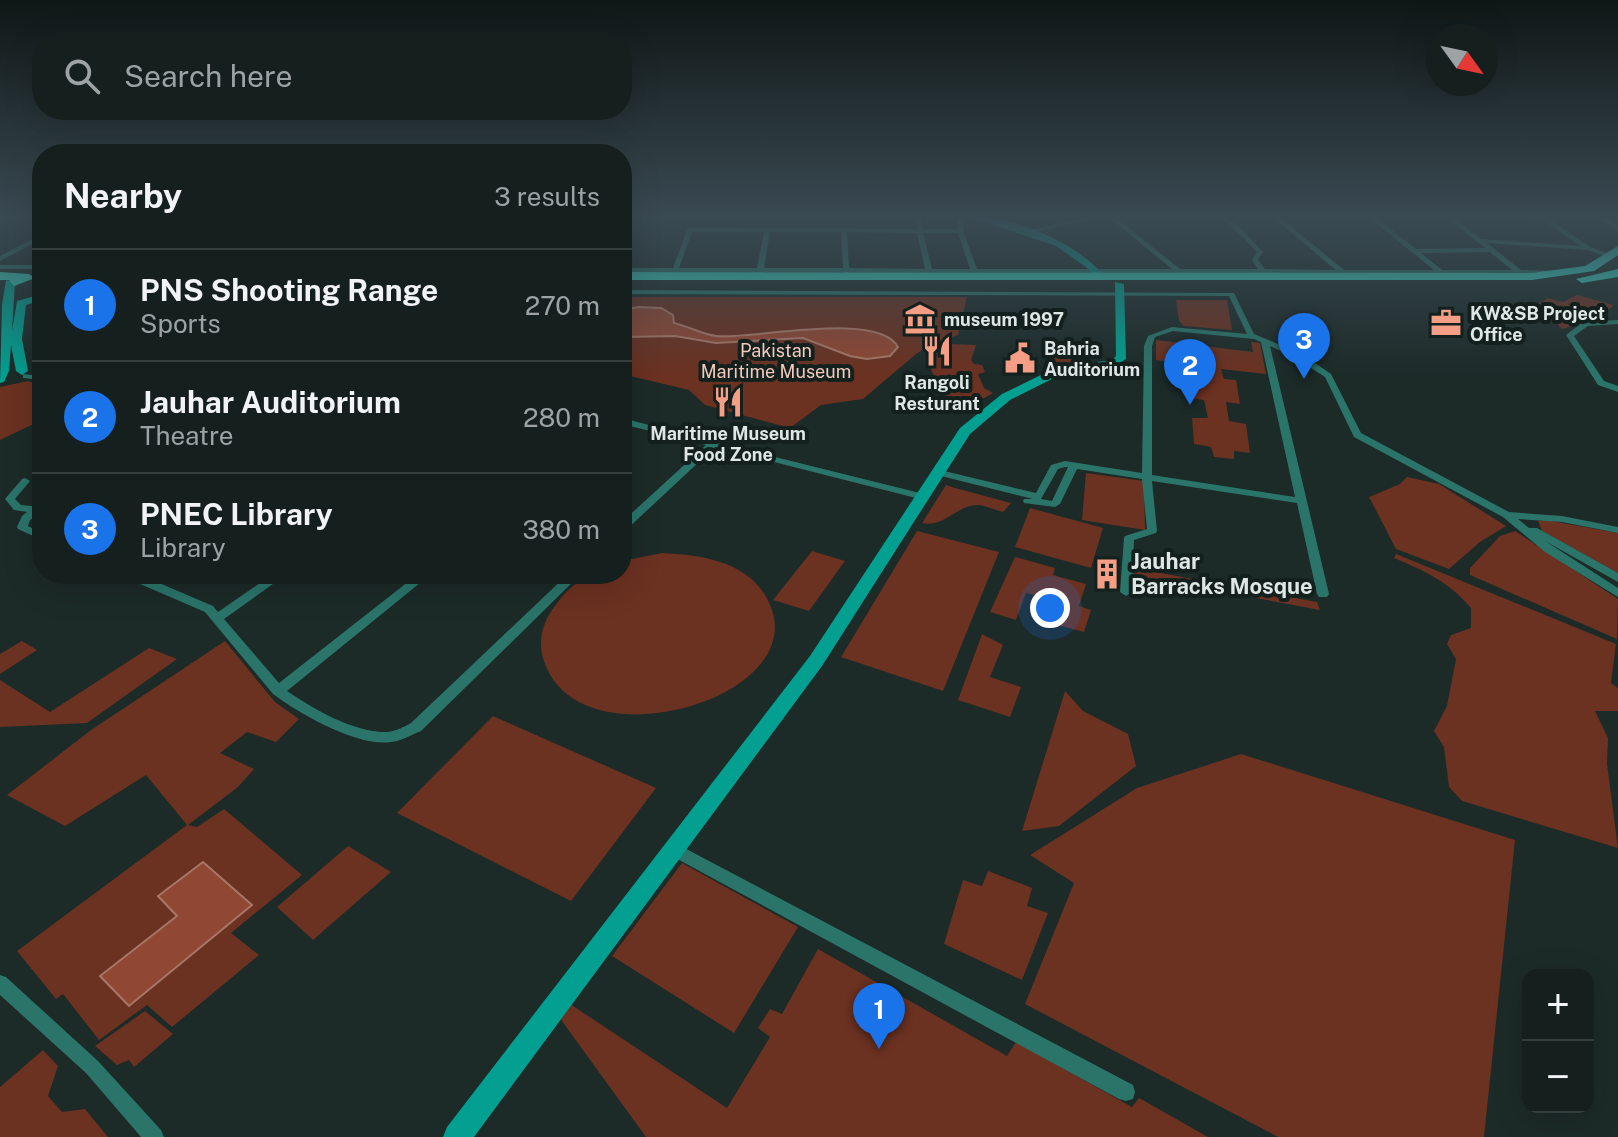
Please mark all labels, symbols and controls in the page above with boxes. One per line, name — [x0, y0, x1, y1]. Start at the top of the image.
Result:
north arrow — [1426, 24, 1498, 96]
search box — [32, 32, 632, 120]
icon: search — [60, 54, 104, 98]
text: Search here — [124, 58, 292, 94]
text: Nearby — [64, 176, 182, 216]
text: 3 results — [494, 181, 600, 212]
text: PNS Shooting Range — [140, 272, 438, 308]
text: 1 — [84, 290, 96, 321]
text: 270 m — [525, 290, 600, 321]
museum icon: museum 1997 — [903, 302, 937, 336]
place label: KW&SB Project Office — [1470, 303, 1605, 345]
office icon: KW&SB Project Office — [1429, 306, 1463, 340]
text: Sports — [140, 308, 221, 339]
place label: museum 1997 — [944, 309, 1064, 330]
pin: 3 — [1278, 313, 1330, 379]
restaurant icon: Rangoli Resturant — [920, 334, 954, 368]
place label: Bahria Auditorium — [1044, 338, 1140, 380]
pin: 2 — [1164, 339, 1216, 405]
park label: Pakistan Maritime Museum — [701, 340, 851, 382]
public building icon: Bahria Auditorium — [1003, 341, 1037, 375]
place label: Rangoli Resturant — [894, 372, 980, 414]
text: Jauhar Auditorium — [140, 384, 401, 420]
restaurant icon: Maritime Museum Food Zone — [711, 385, 745, 419]
text: 2 — [82, 402, 98, 433]
text: 280 m — [523, 402, 600, 433]
text: Theatre — [140, 420, 234, 451]
place label: Maritime Museum Food Zone — [650, 423, 806, 465]
text: PNEC Library — [140, 496, 333, 532]
text: 3 — [81, 514, 99, 545]
text: 380 m — [522, 514, 600, 545]
text: Library — [140, 532, 226, 563]
place label: Jauhar Barracks Mosque — [1131, 548, 1313, 599]
building icon: Jauhar Barracks Mosque — [1090, 557, 1124, 591]
your location — [1030, 588, 1070, 628]
map controls — [1522, 969, 1594, 1113]
button: + — [1522, 969, 1594, 1041]
pin: 1 — [853, 983, 905, 1049]
button: − — [1522, 1041, 1594, 1113]

